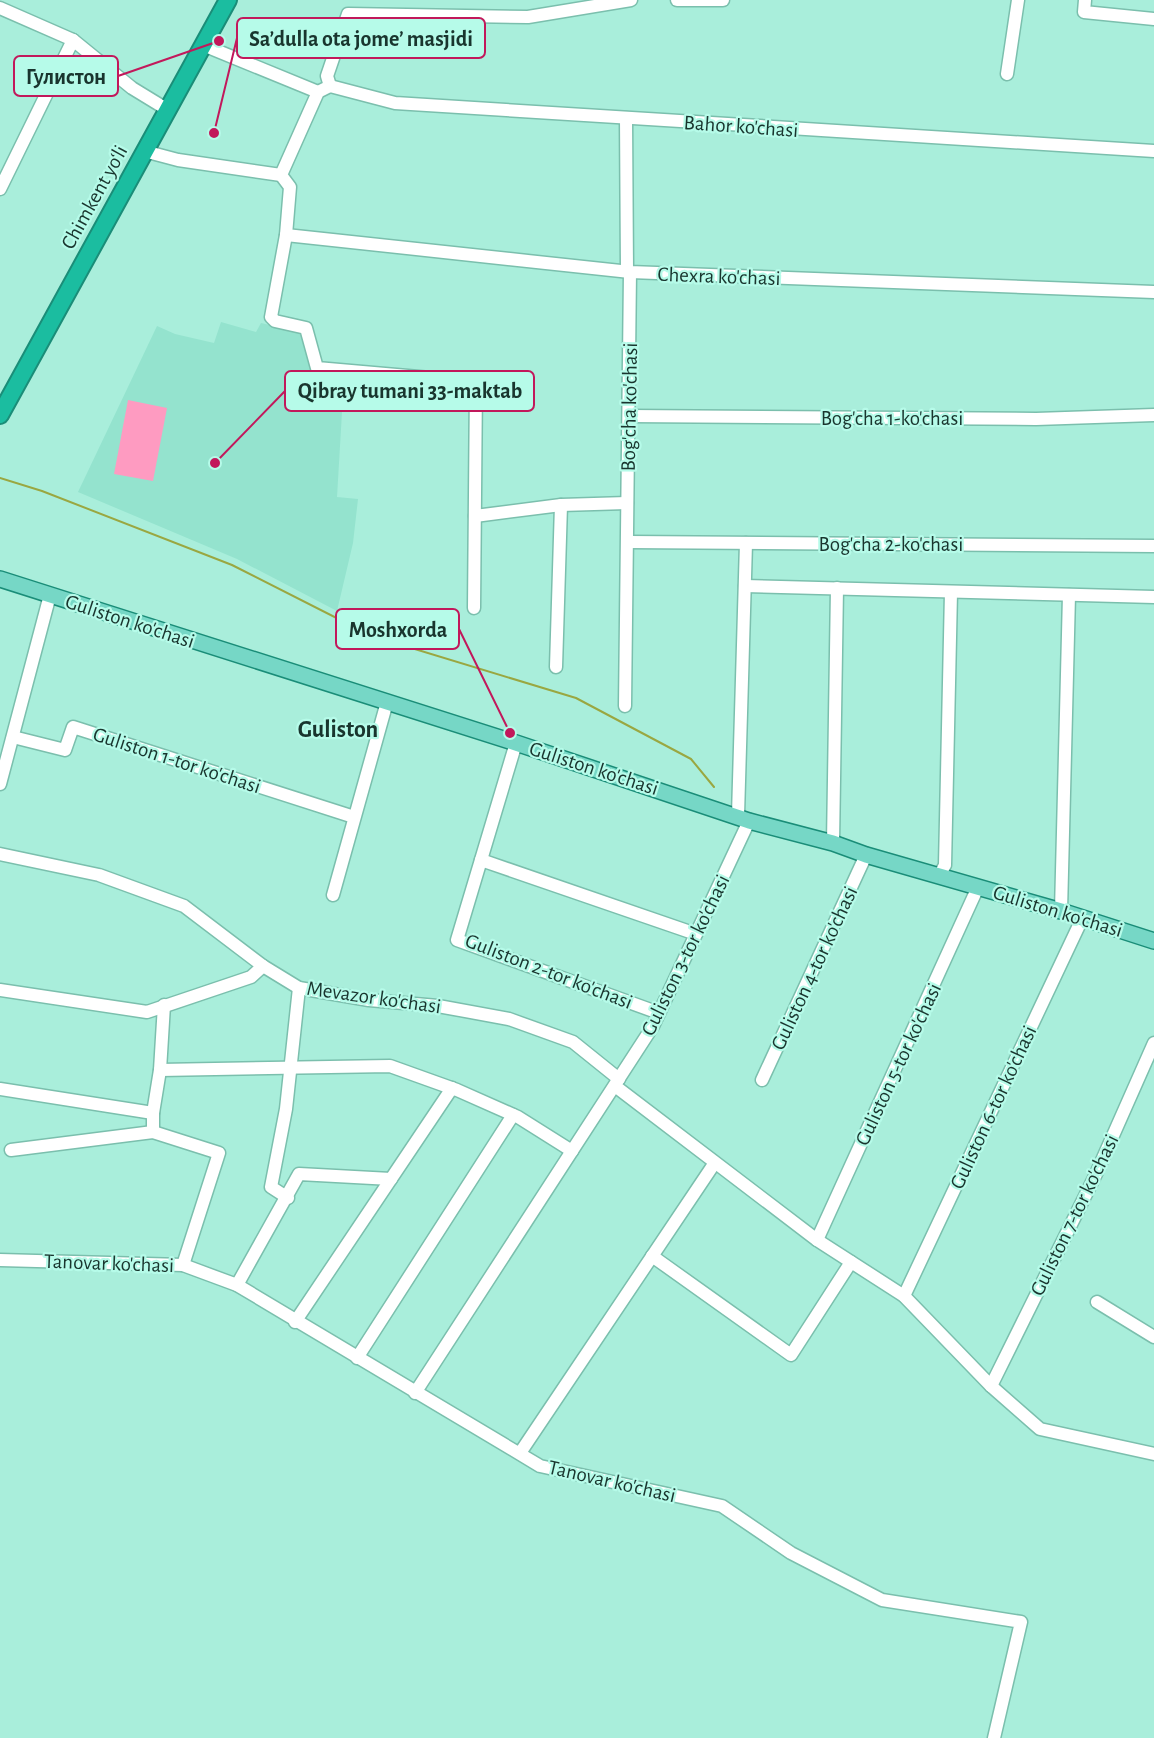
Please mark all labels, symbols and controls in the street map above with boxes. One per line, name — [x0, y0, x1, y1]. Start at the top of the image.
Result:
callout: Sa’dulla ota jome’ masjidi — [237, 18, 485, 58]
text: Sa’dulla ota jome’ masjidi — [249, 28, 473, 51]
callout: Гулистон — [14, 56, 118, 96]
text: Гулистон — [26, 66, 106, 89]
street label: Bahor ko'chasi — [683, 112, 799, 141]
street label: Chimkent yo‘li — [57, 142, 132, 253]
street label: Chexra ko'chasi — [657, 264, 781, 289]
street label: Bog'cha ko'chasi — [618, 342, 641, 472]
callout: Qibray tumani 33-maktab — [285, 371, 534, 411]
text: Qibray tumani 33-maktab — [298, 380, 522, 403]
street label: Bog'cha 1-ko'chasi — [821, 408, 963, 429]
street label: Bog'cha 2-ko'chasi — [819, 534, 963, 555]
street label: Guliston ko'chasi — [63, 591, 197, 652]
callout: Moshxorda — [336, 609, 459, 649]
text: Moshxorda — [349, 619, 448, 641]
district label: Guliston — [298, 718, 378, 742]
street label: Guliston 1-tor ko'chasi — [90, 723, 263, 797]
street label: Guliston ko'chasi — [527, 738, 661, 799]
street label: Guliston 3-tor ko'chasi — [637, 871, 734, 1039]
street label: Guliston ko'chasi — [991, 882, 1125, 941]
street label: Guliston 4-tor ko'chasi — [767, 883, 862, 1053]
street label: Guliston 2-tor ko'chasi — [462, 930, 635, 1013]
street label: Mevazor ko'chasi — [305, 978, 442, 1017]
street label: Guliston 5-tor ko'chasi — [852, 980, 945, 1149]
street label: Guliston 6-tor ko'chasi — [946, 1022, 1040, 1192]
street label: Guliston 7-tor ko'chasi — [1026, 1131, 1123, 1299]
street label: Tanovar ko'chasi — [44, 1251, 174, 1276]
street label: Tanovar ko'chasi — [546, 1457, 678, 1506]

